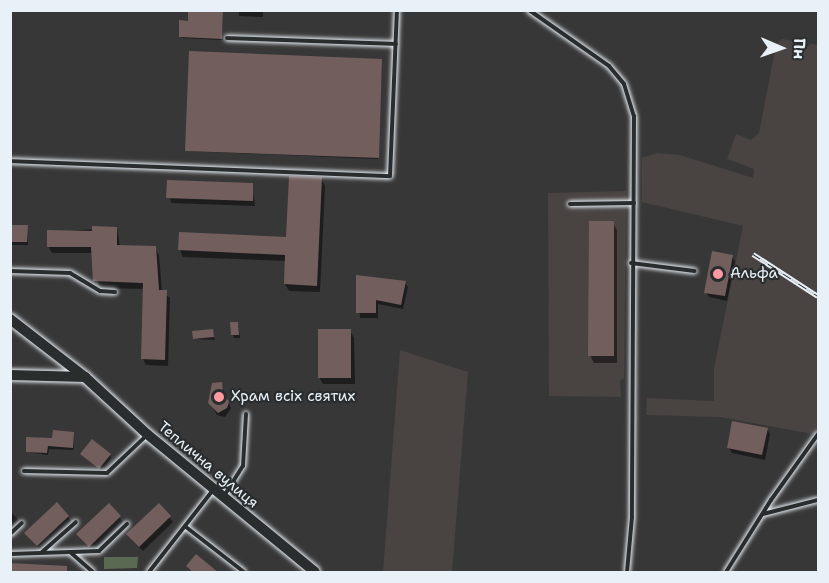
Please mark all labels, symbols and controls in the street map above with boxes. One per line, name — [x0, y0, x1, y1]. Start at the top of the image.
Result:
north arrow — [751, 18, 811, 78]
text: Пн — [789, 38, 810, 60]
place label: Альфа — [730, 265, 778, 283]
marker: Альфа — [711, 267, 725, 281]
place label: Храм всіх святих — [231, 388, 355, 406]
marker: Храм всіх святих — [212, 390, 226, 404]
street label: Теплична вулиця — [154, 418, 262, 512]

